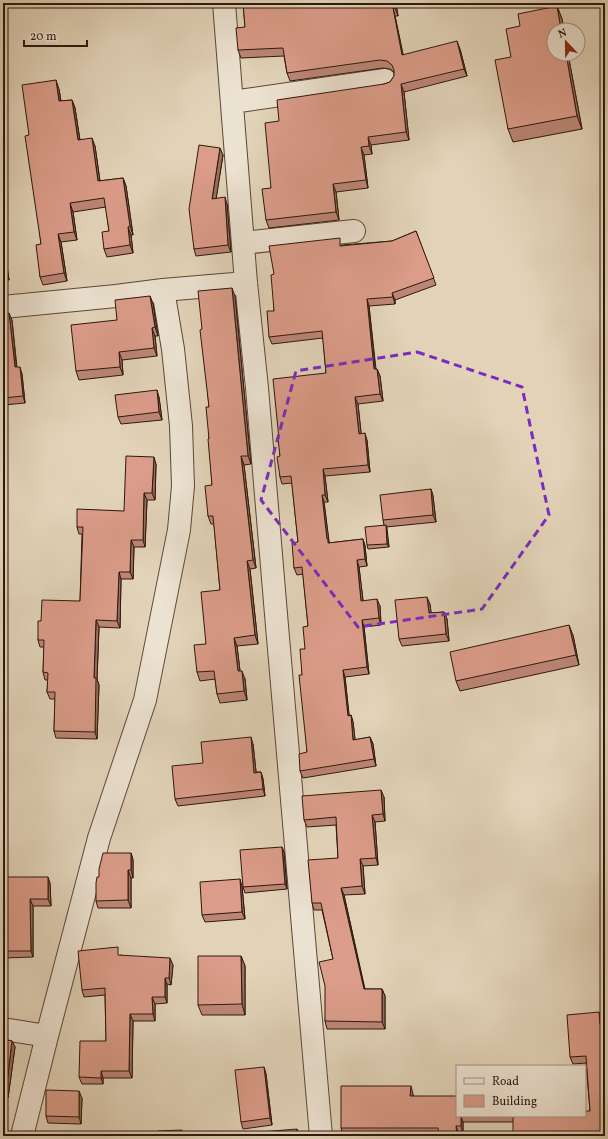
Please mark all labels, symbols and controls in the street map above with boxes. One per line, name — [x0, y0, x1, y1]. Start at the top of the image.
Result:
scale bar — [24, 22, 87, 48]
north arrow — [546, 22, 586, 62]
text: N — [556, 26, 569, 43]
text: 20 m — [30, 29, 57, 45]
legend — [456, 1065, 586, 1117]
text: Road — [492, 1074, 519, 1090]
text: Building — [492, 1094, 537, 1110]

